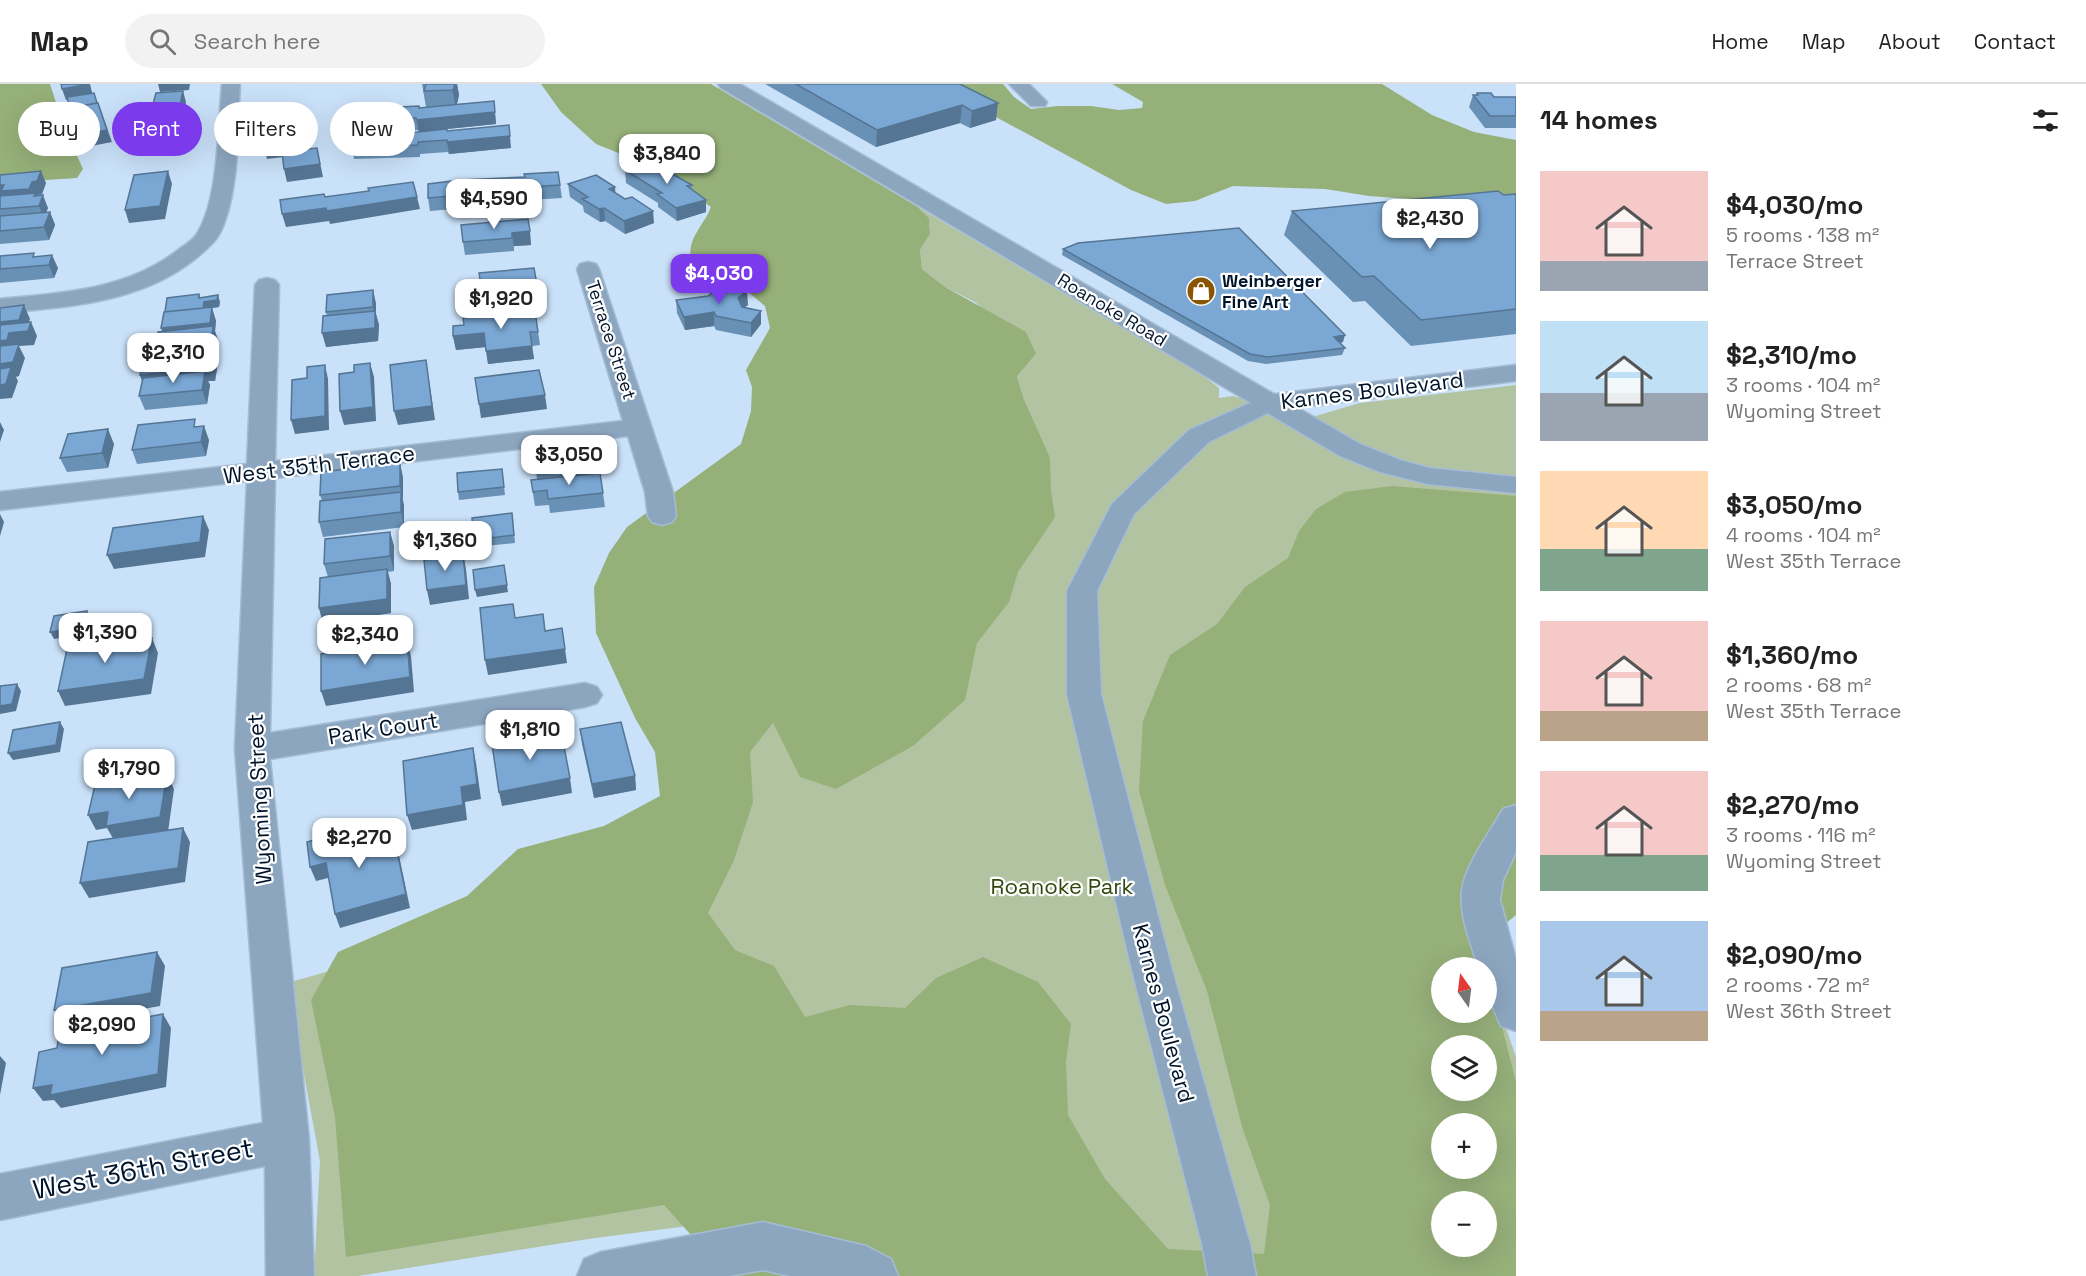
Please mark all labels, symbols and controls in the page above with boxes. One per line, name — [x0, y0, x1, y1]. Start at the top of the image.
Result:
search box — [125, 14, 545, 68]
text: Map — [30, 23, 89, 59]
icon: search — [146, 25, 179, 58]
text: Search here — [194, 27, 321, 55]
text: Home — [1711, 28, 1769, 55]
text: Map — [1802, 28, 1846, 55]
text: About — [1879, 28, 1941, 55]
text: Contact — [1974, 28, 2056, 55]
chip: Buy — [18, 102, 100, 156]
chip: Rent — [112, 102, 202, 156]
chip: Filters — [214, 102, 318, 156]
chip: New — [330, 102, 415, 156]
text: 14 homes — [1540, 103, 1658, 137]
icon: filters — [2029, 104, 2062, 137]
pin: $3,840 — [618, 134, 716, 185]
text: $3,840 — [633, 140, 701, 166]
pin: $4,590 — [445, 179, 543, 230]
text: $4,590 — [460, 185, 528, 211]
text: $4,030/mo — [1726, 188, 1863, 222]
icon: home — [1588, 195, 1660, 267]
pin: $2,430 — [1381, 199, 1479, 250]
text: $2,430 — [1396, 205, 1464, 231]
text: 5 rooms · 138 m² — [1726, 222, 1879, 248]
text: Terrace Street — [1726, 248, 1864, 274]
pin: $4,030 — [670, 254, 768, 305]
text: $4,030 — [685, 260, 753, 286]
street label: Roanoke Road — [1053, 268, 1171, 351]
place label: Weinberger Fine Art — [1222, 269, 1322, 313]
shop icon: Weinberger Fine Art — [1185, 275, 1217, 307]
street label: Terrace Street — [581, 277, 642, 402]
pin: $1,920 — [452, 279, 550, 330]
text: $1,920 — [469, 285, 533, 311]
pin: $2,310 — [124, 333, 222, 384]
text: $2,310/mo — [1726, 338, 1857, 372]
text: $2,310 — [141, 339, 205, 365]
icon: home — [1588, 345, 1660, 417]
street label: Karnes Boulevard — [1279, 365, 1465, 415]
text: 3 rooms · 104 m² — [1726, 372, 1880, 398]
text: Wyoming Street — [1726, 398, 1882, 424]
pin: $3,050 — [520, 435, 618, 486]
street label: West 35th Terrace — [222, 438, 416, 490]
text: $3,050 — [535, 441, 603, 467]
text: $3,050/mo — [1726, 488, 1862, 522]
icon: home — [1588, 495, 1660, 567]
pin: $1,360 — [396, 521, 494, 572]
text: 4 rooms · 104 m² — [1726, 522, 1881, 548]
text: $1,360 — [413, 527, 477, 553]
text: West 35th Terrace — [1726, 548, 1901, 574]
pin: $1,390 — [56, 613, 154, 664]
pin: $2,340 — [316, 615, 414, 666]
text: $1,390 — [73, 619, 137, 645]
text: $2,340 — [331, 621, 399, 647]
text: $1,360/mo — [1726, 638, 1858, 672]
icon: home — [1588, 645, 1660, 717]
text: 2 rooms · 68 m² — [1726, 672, 1871, 698]
text: West 35th Terrace — [1726, 698, 1901, 724]
street label: Park Court — [326, 705, 440, 751]
pin: $1,810 — [481, 710, 579, 761]
street label: Wyoming Street — [241, 713, 277, 885]
text: $1,810 — [499, 716, 561, 742]
pin: $1,790 — [80, 749, 178, 800]
text: $1,790 — [98, 755, 160, 781]
text: $2,270/mo — [1726, 788, 1859, 822]
icon: home — [1588, 795, 1660, 867]
pin: $2,270 — [310, 818, 408, 869]
text: 3 rooms · 116 m² — [1726, 822, 1876, 848]
text: $2,270 — [326, 824, 392, 850]
text: Wyoming Street — [1726, 848, 1882, 874]
park label: Roanoke Park — [991, 872, 1134, 900]
street label: Karnes Boulevard — [1127, 921, 1201, 1105]
text: $2,090/mo — [1726, 938, 1863, 972]
icon: home — [1588, 945, 1660, 1017]
north arrow — [1431, 957, 1497, 1023]
map controls — [1431, 957, 1497, 1257]
text: 2 rooms · 72 m² — [1726, 972, 1870, 998]
text: West 36th Street — [1726, 998, 1892, 1024]
pin: $2,090 — [53, 1005, 151, 1056]
text: $2,090 — [68, 1011, 136, 1037]
button: layers — [1431, 1035, 1497, 1101]
button: + — [1431, 1113, 1497, 1179]
street label: West 36th Street — [30, 1130, 256, 1207]
button: − — [1431, 1191, 1497, 1257]

